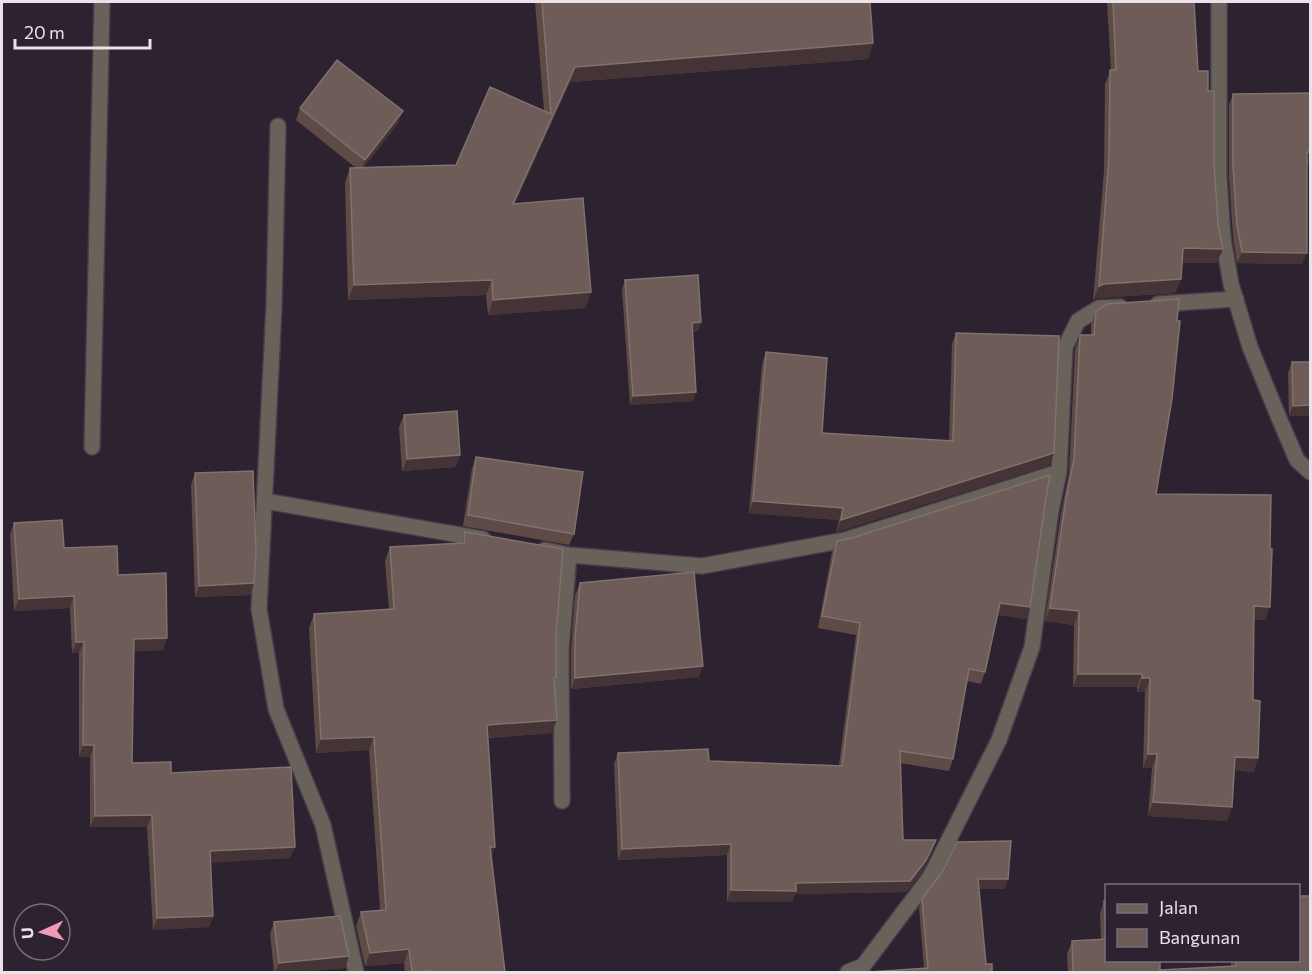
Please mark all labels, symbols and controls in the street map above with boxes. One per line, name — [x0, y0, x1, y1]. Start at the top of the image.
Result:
scale bar — [15, 12, 150, 50]
text: 20 m — [24, 21, 65, 43]
legend — [1105, 884, 1300, 962]
text: Jalan — [1159, 896, 1198, 918]
north arrow — [12, 902, 72, 962]
text: Bangunan — [1159, 926, 1240, 948]
text: U — [17, 927, 36, 940]

